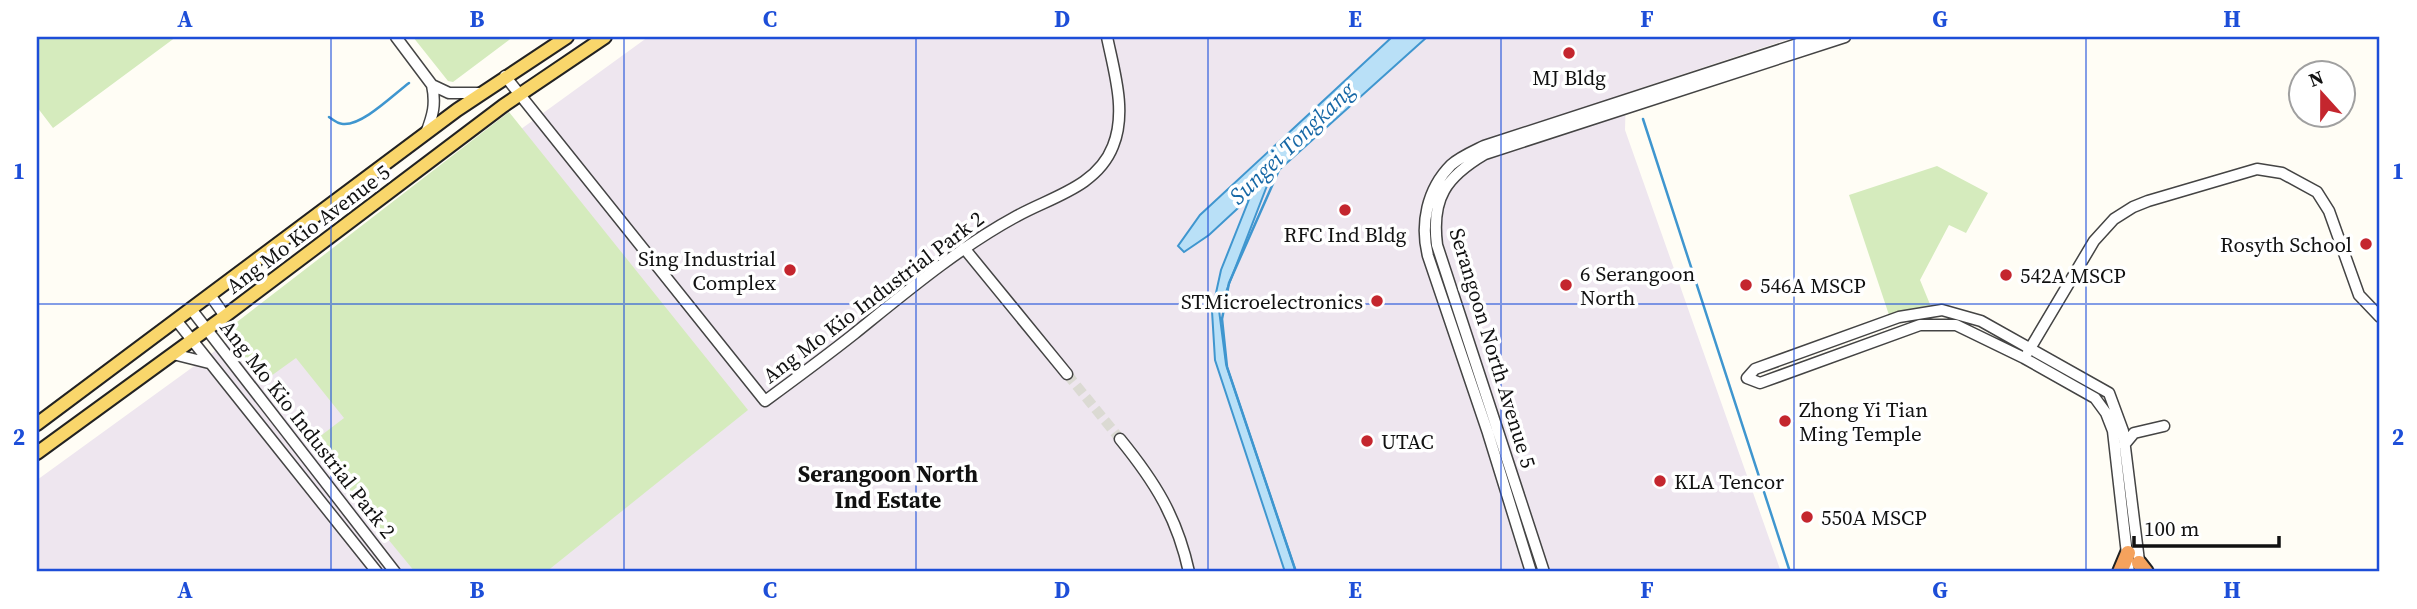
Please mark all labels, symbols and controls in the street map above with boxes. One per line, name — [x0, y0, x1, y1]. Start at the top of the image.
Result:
text: A — [177, 3, 193, 35]
text: B — [470, 3, 485, 35]
text: C — [763, 3, 777, 35]
text: D — [1054, 3, 1070, 35]
text: E — [1348, 3, 1362, 35]
text: F — [1640, 3, 1654, 35]
text: G — [1932, 3, 1948, 35]
text: H — [2223, 3, 2241, 35]
marker: MJ Bldg — [1561, 45, 1577, 61]
north arrow — [2288, 60, 2358, 130]
place label: MJ Bldg — [1532, 63, 1606, 92]
text: N — [2305, 63, 2327, 93]
water label: Sungei Tongkang — [1222, 74, 1363, 211]
text: 1 — [13, 155, 25, 187]
text: 1 — [2392, 155, 2404, 187]
street label: Ang Mo Kio Avenue 5 — [220, 158, 396, 300]
marker: RFC Ind Bldg — [1337, 202, 1353, 218]
street label: Ang Mo Kio Industrial Park 2 — [756, 204, 990, 390]
place label: RFC Ind Bldg — [1284, 220, 1407, 249]
street label: Serangoon North Avenue 5 — [1443, 224, 1543, 472]
place label: Rosyth School — [2220, 230, 2352, 259]
marker: Rosyth School — [2358, 236, 2374, 252]
place label: Sing Industrial Complex — [638, 244, 776, 297]
place label: 6 Serangoon North — [1580, 259, 1696, 312]
place label: 542A MSCP — [2020, 261, 2126, 290]
marker: Sing Industrial Complex — [782, 262, 798, 278]
marker: 542A MSCP — [1998, 267, 2014, 283]
place label: 546A MSCP — [1760, 271, 1866, 300]
marker: 6 Serangoon North — [1558, 277, 1574, 293]
marker: 546A MSCP — [1738, 277, 1754, 293]
place label: STMicroelectronics — [1181, 287, 1363, 316]
marker: STMicroelectronics — [1369, 293, 1385, 309]
street label: Ang Mo Kio Industrial Park 2 — [213, 314, 403, 544]
place label: Zhong Yi Tian Ming Temple — [1799, 395, 1928, 448]
marker: Zhong Yi Tian Ming Temple — [1777, 413, 1793, 429]
text: 2 — [13, 421, 25, 453]
text: 2 — [2392, 421, 2404, 453]
place label: UTAC — [1381, 427, 1434, 456]
marker: UTAC — [1359, 433, 1375, 449]
district label: Serangoon North Ind Estate — [798, 458, 978, 516]
place label: KLA Tencor — [1674, 467, 1784, 496]
marker: KLA Tencor — [1652, 473, 1668, 489]
place label: 550A MSCP — [1821, 503, 1927, 532]
scale bar — [2134, 504, 2279, 548]
marker: 550A MSCP — [1799, 509, 1815, 525]
text: 100 m — [2144, 514, 2199, 543]
text: A — [177, 574, 193, 606]
text: B — [470, 574, 485, 606]
text: C — [763, 574, 777, 606]
text: D — [1054, 574, 1070, 606]
text: E — [1348, 574, 1362, 606]
text: F — [1640, 574, 1654, 606]
text: G — [1932, 574, 1948, 606]
text: H — [2223, 574, 2241, 606]

